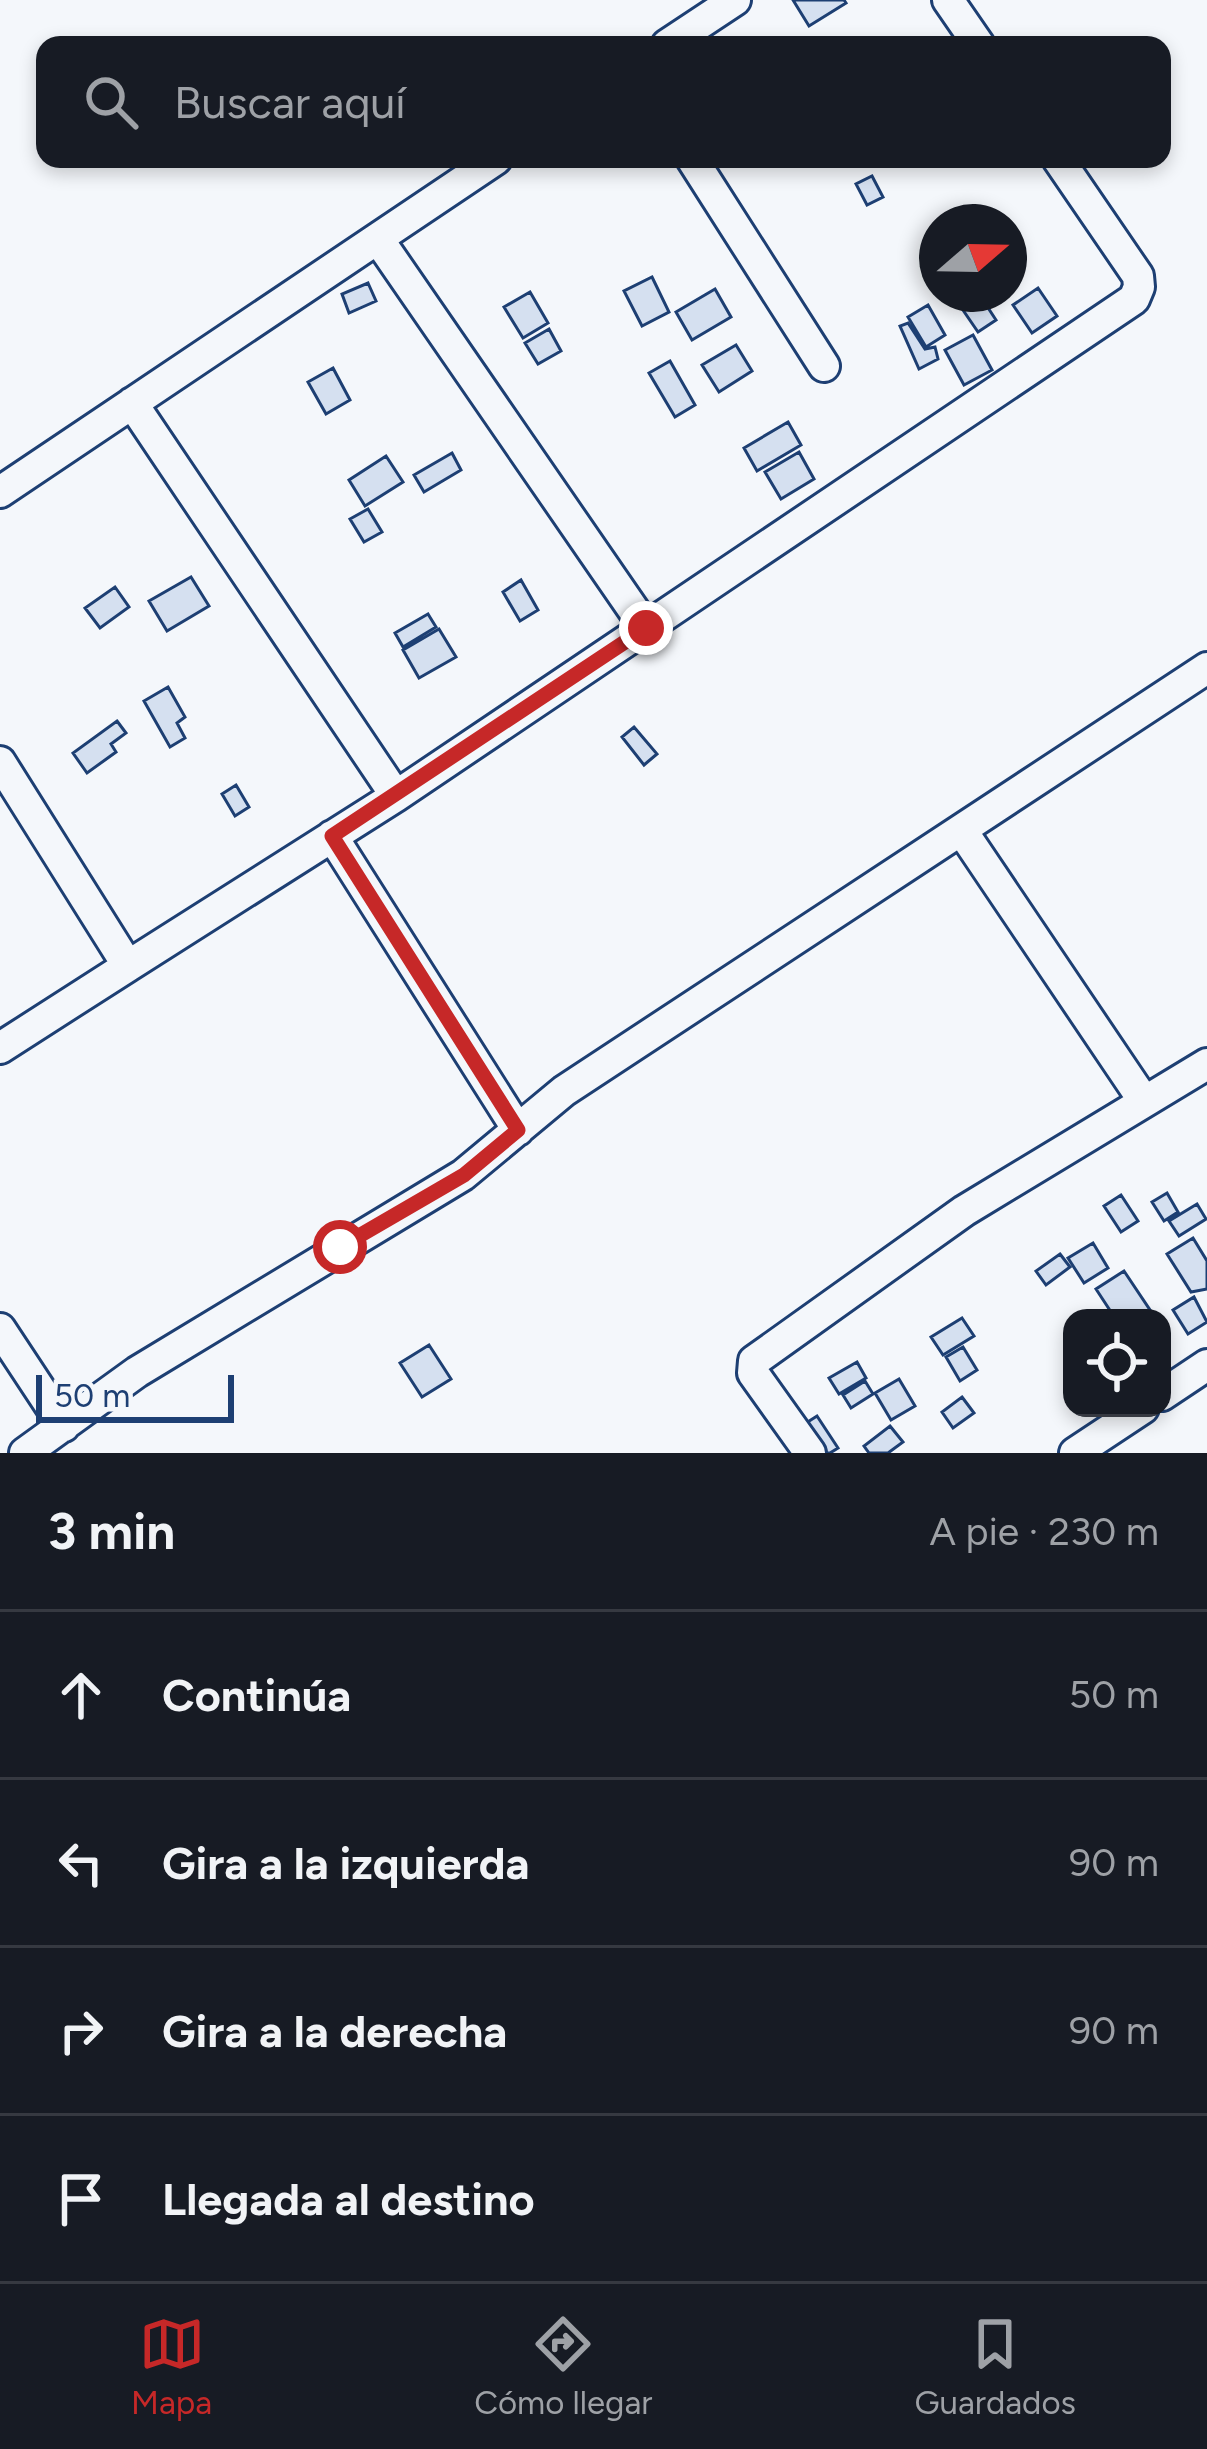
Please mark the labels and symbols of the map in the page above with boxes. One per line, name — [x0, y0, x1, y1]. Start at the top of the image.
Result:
north arrow — [919, 204, 1027, 312]
route end — [619, 601, 673, 655]
route start — [313, 1220, 367, 1274]
scale bar — [36, 1369, 234, 1422]

